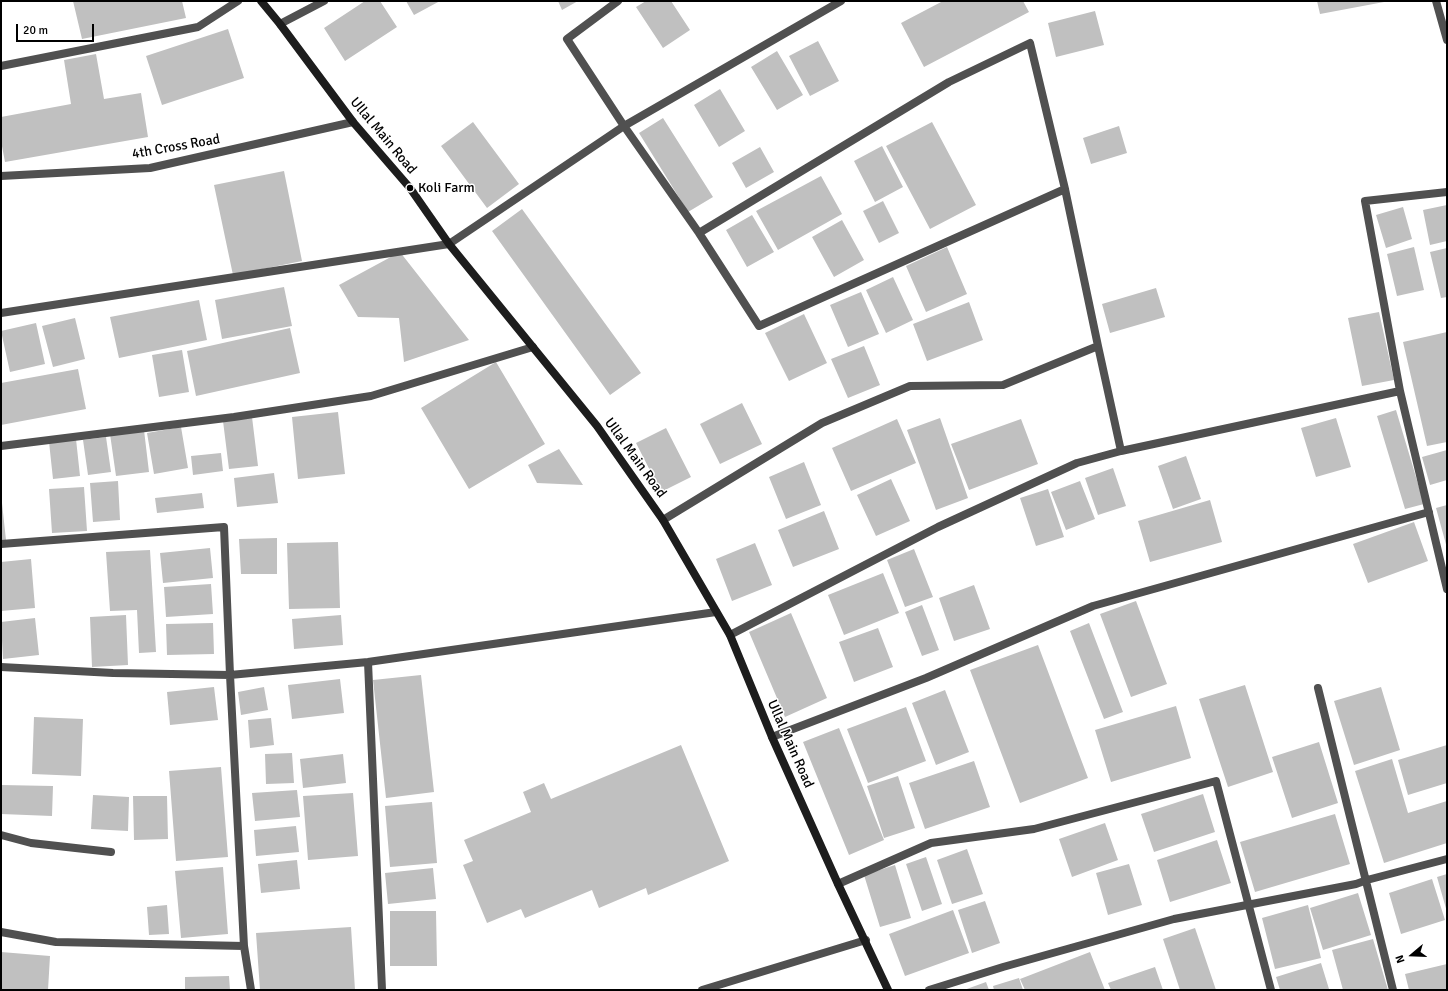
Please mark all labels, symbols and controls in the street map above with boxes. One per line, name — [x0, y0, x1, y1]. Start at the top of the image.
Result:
scale bar — [18, 16, 96, 42]
text: 20 m — [23, 23, 48, 38]
street label: Ullal Main Road — [346, 94, 420, 178]
street label: 4th Cross Road — [131, 131, 221, 163]
place label: Koli Farm — [418, 180, 475, 196]
marker: Koli Farm — [405, 183, 415, 193]
street label: Ullal Main Road — [600, 415, 670, 501]
street label: Ullal Main Road — [763, 697, 817, 791]
north arrow — [1392, 935, 1432, 975]
text: N — [1393, 953, 1408, 965]

